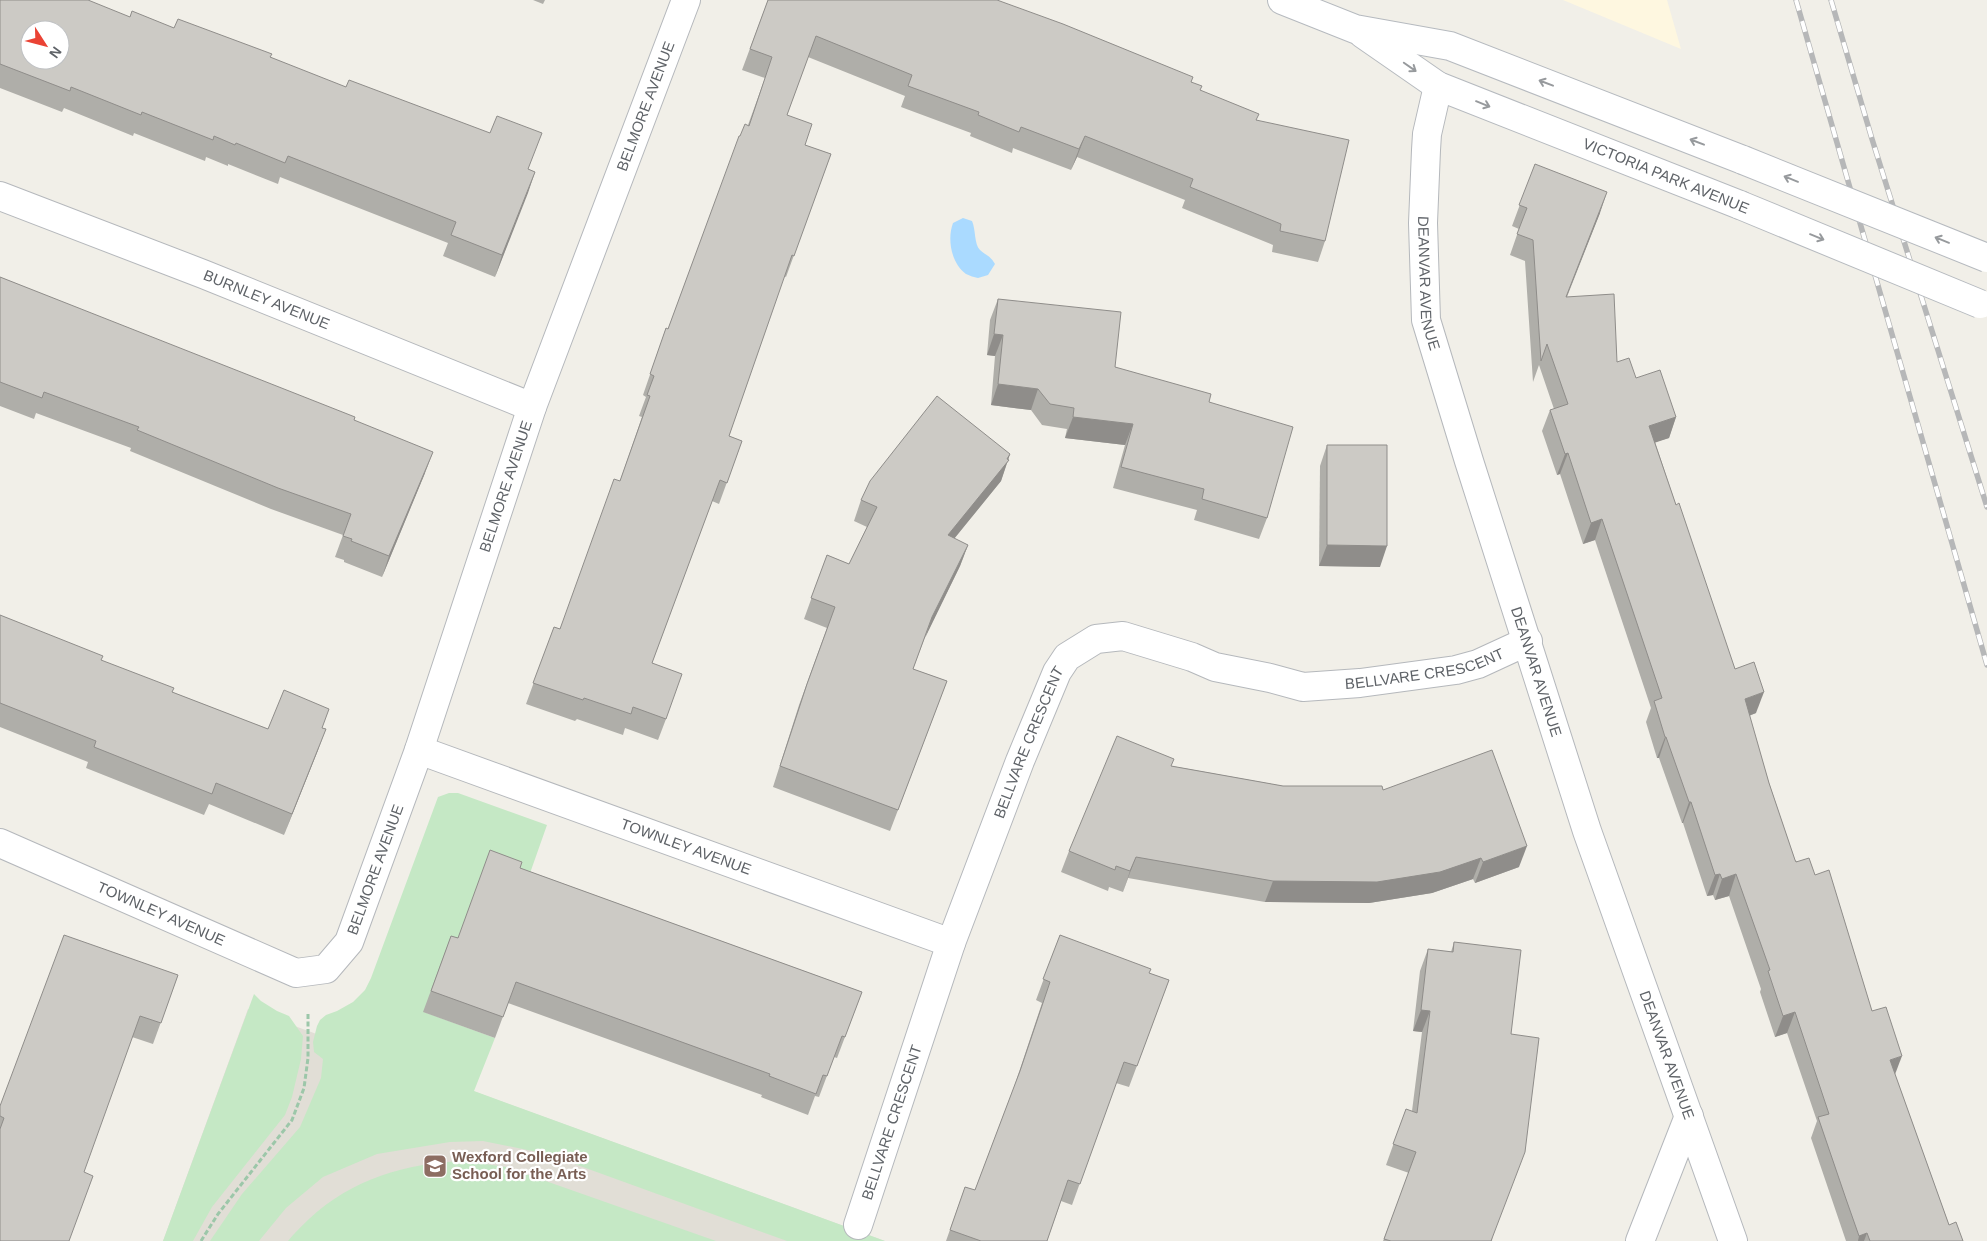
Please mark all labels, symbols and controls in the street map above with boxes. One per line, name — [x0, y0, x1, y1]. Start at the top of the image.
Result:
north arrow — [20, 20, 70, 70]
street label: BELMORE AVENUE — [613, 39, 678, 173]
text: N — [46, 44, 65, 61]
one-way arrow — [1403, 62, 1417, 72]
one-way arrow — [1539, 78, 1554, 87]
one-way arrow — [1475, 100, 1490, 109]
street label: VICTORIA PARK AVENUE — [1581, 134, 1752, 217]
one-way arrow — [1690, 137, 1705, 146]
one-way arrow — [1784, 174, 1799, 183]
street label: DEANVAR AVENUE — [1415, 216, 1444, 352]
one-way arrow — [1809, 233, 1824, 242]
one-way arrow — [1935, 234, 1950, 244]
street label: BURNLEY AVENUE — [201, 266, 332, 332]
street label: BELMORE AVENUE — [476, 418, 535, 554]
street label: DEANVAR AVENUE — [1508, 604, 1565, 739]
street label: BELLVARE CRESCENT — [1344, 644, 1506, 692]
street label: BELLVARE CRESCENT — [990, 663, 1066, 821]
street label: BELMORE AVENUE — [343, 802, 406, 937]
street label: TOWNLEY AVENUE — [619, 815, 754, 878]
street label: TOWNLEY AVENUE — [95, 878, 228, 949]
street label: DEANVAR AVENUE — [1637, 988, 1698, 1122]
street label: BELLVARE CRESCENT — [858, 1043, 925, 1202]
place label: Wexford Collegiate School for the Arts — [452, 1148, 588, 1182]
school or university icon: Wexford Collegiate School for the Arts — [422, 1153, 448, 1179]

